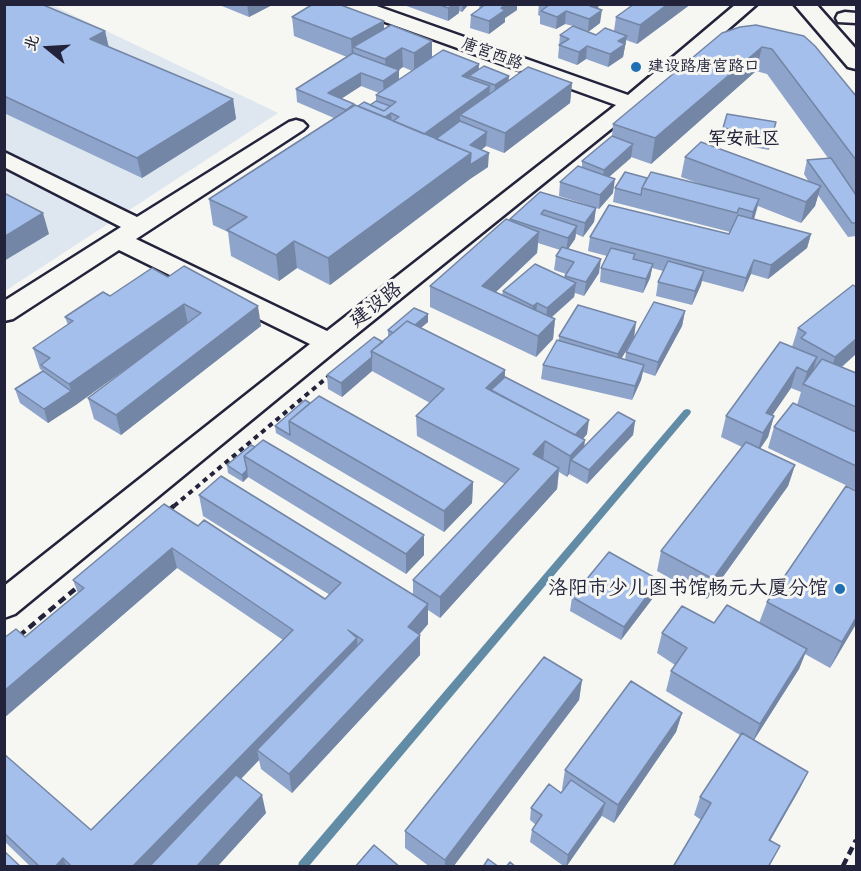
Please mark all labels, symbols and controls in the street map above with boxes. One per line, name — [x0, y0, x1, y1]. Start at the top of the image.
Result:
north arrow — [18, 18, 78, 78]
text: 北 — [18, 31, 44, 53]
street label: 唐宫西路 — [459, 34, 525, 74]
place label: 建设路唐宫路口 — [648, 57, 760, 77]
marker: 建设路唐宫路口 — [629, 60, 643, 74]
district label: 军安社区 — [708, 128, 780, 150]
street label: 建设路 — [345, 277, 407, 333]
place label: 洛阳市少儿图书馆畅元大厦分馆 — [548, 577, 828, 601]
marker: 洛阳市少儿图书馆畅元大厦分馆 — [833, 582, 847, 596]

